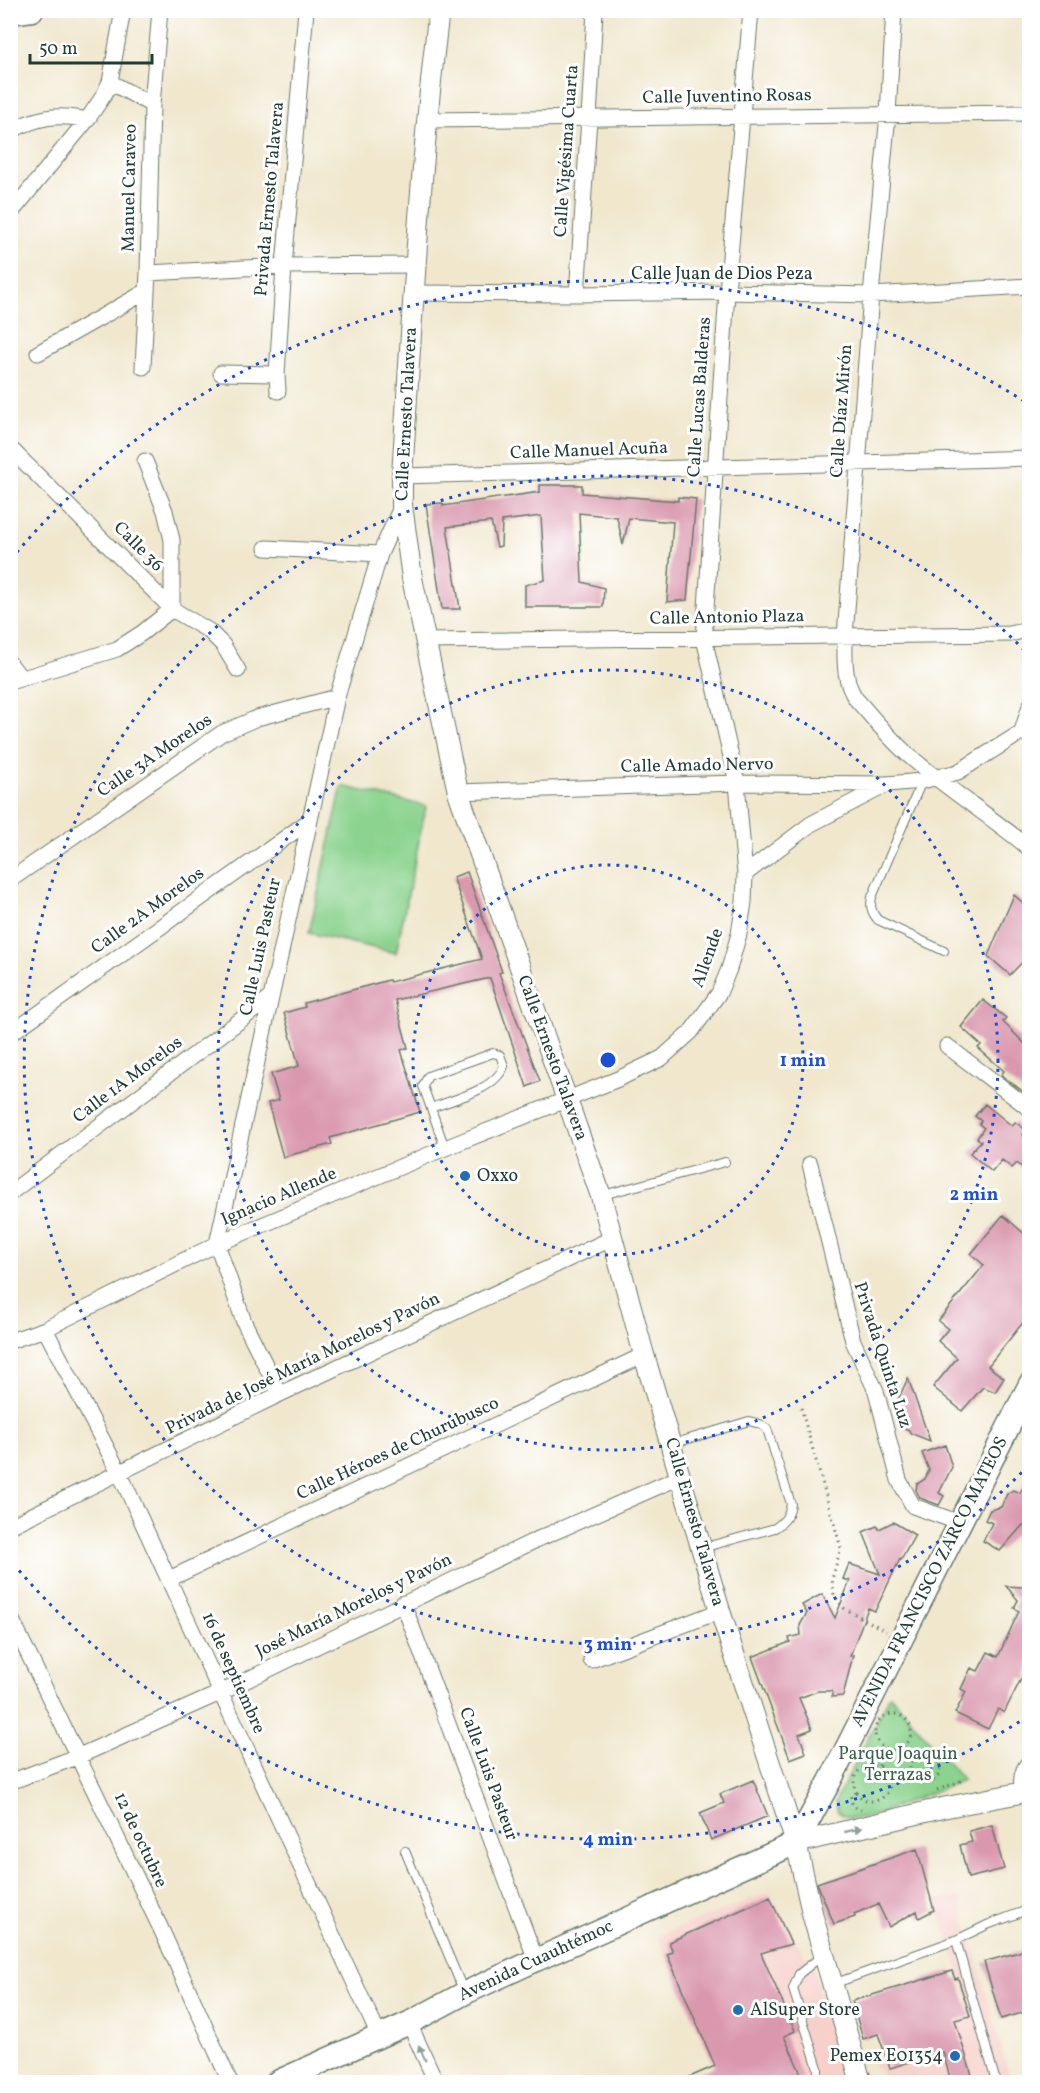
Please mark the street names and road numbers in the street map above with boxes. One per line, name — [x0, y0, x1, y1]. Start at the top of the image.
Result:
street label: Calle Vigésima Cuarta — [548, 64, 586, 238]
street label: Calle Juventino Rosas — [642, 83, 812, 111]
street label: Privada Ernesto Talavera — [249, 101, 291, 297]
street label: Manuel Caraveo — [116, 124, 144, 252]
street label: Calle Juan de Dios Peza — [631, 262, 813, 287]
street label: Calle Lucas Balderas — [682, 316, 718, 478]
street label: Calle Ernesto Talavera — [390, 326, 424, 502]
street label: Calle Díaz Mirón — [825, 343, 859, 479]
street label: Calle Manuel Acuña — [510, 436, 668, 466]
street label: Calle 36 — [107, 516, 169, 578]
street label: Calle Antonio Plaza — [649, 604, 805, 632]
street label: Calle 3A Morelos — [93, 708, 217, 804]
street label: Calle Amado Nervo — [620, 752, 774, 780]
street label: Calle 2A Morelos — [86, 861, 210, 961]
street label: Calle Luis Pasteur — [234, 875, 288, 1018]
street label: Allende — [686, 925, 730, 991]
street label: Calle Ernesto Talavera — [510, 972, 594, 1144]
street label: Calle 1A Morelos — [68, 1030, 188, 1130]
street label: Ignacio Allende — [217, 1161, 341, 1233]
street label: Privada Quinta Luz — [847, 1279, 917, 1431]
street label: Privada de José María Morelos y Pavón — [162, 1286, 445, 1442]
street label: Calle Héroes de Churubusco — [293, 1391, 503, 1507]
street label: AVENIDA FRANCISCO ZARCO MATEOS — [845, 1432, 1015, 1732]
street label: Calle Ernesto Talavera — [658, 1435, 730, 1609]
street label: José María Morelos y Pavón — [252, 1547, 457, 1665]
street label: 16 de septiembre — [195, 1608, 271, 1738]
street label: Calle Luis Pasteur — [452, 1704, 524, 1845]
street label: 12 de octubre — [107, 1788, 173, 1892]
street label: Avenida Cuauhtémoc — [454, 1914, 618, 2008]

